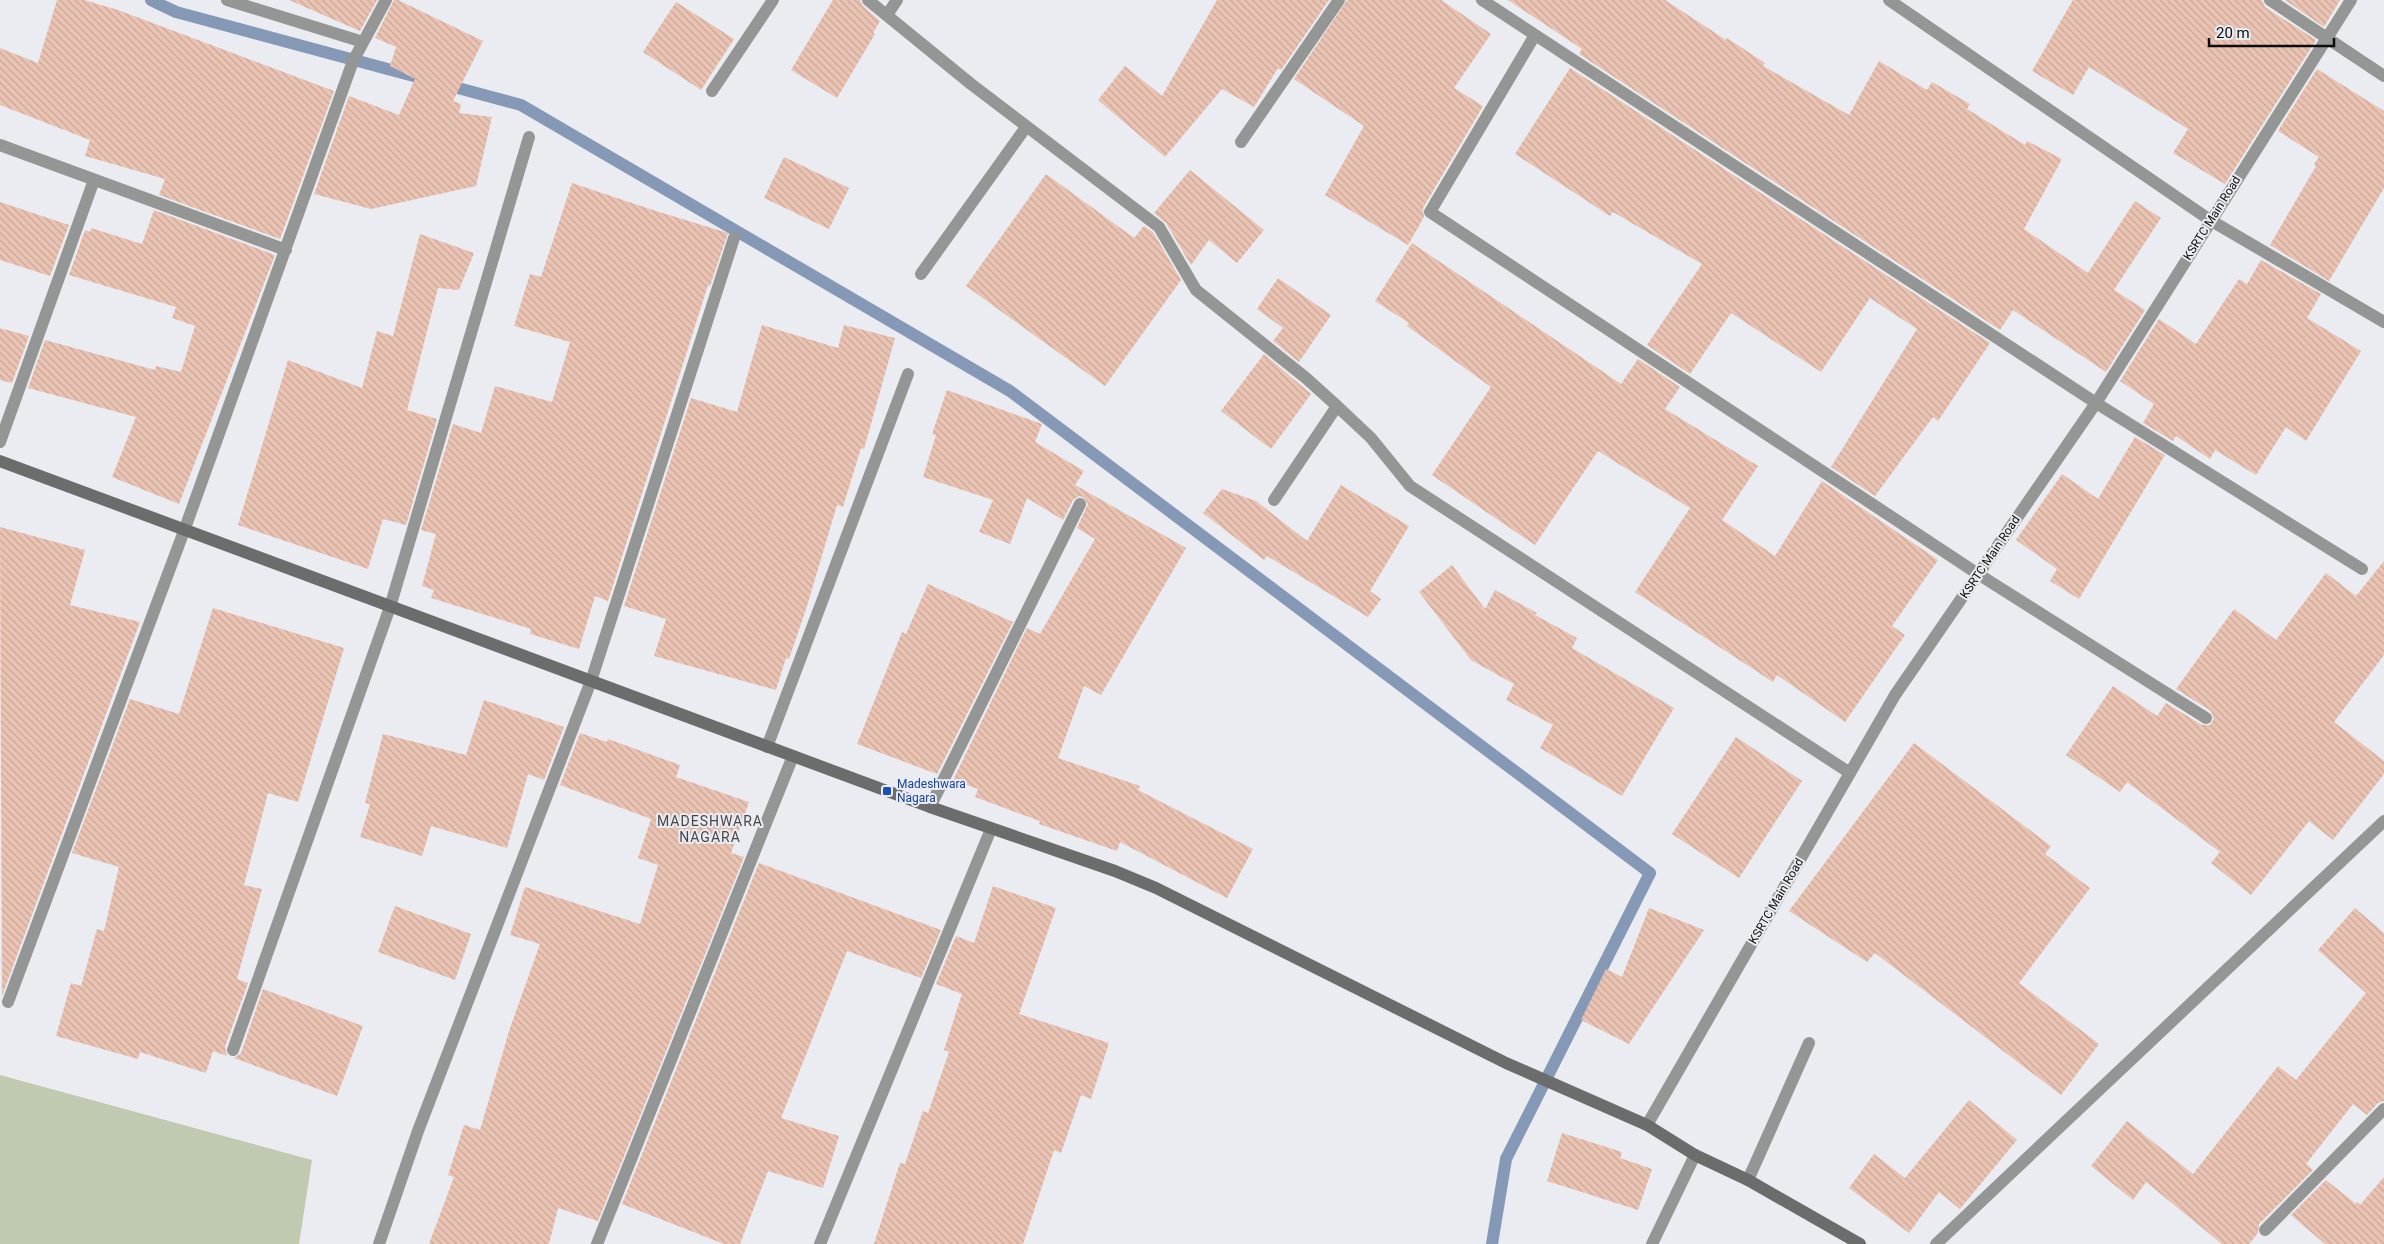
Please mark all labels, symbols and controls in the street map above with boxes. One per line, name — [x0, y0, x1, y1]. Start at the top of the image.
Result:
scale bar — [2209, 15, 2334, 47]
text: 20 m — [2216, 24, 2250, 42]
street label: KSRTC Main Road — [2181, 173, 2243, 263]
street label: KSRTC Main Road — [1957, 513, 2023, 601]
place label: Madeshwara Nagara — [897, 777, 966, 805]
marker: Madeshwara Nagara — [881, 785, 893, 797]
district label: MADESHWARA NAGARA — [657, 813, 763, 845]
street label: KSRTC Main Road — [1746, 856, 1806, 946]

